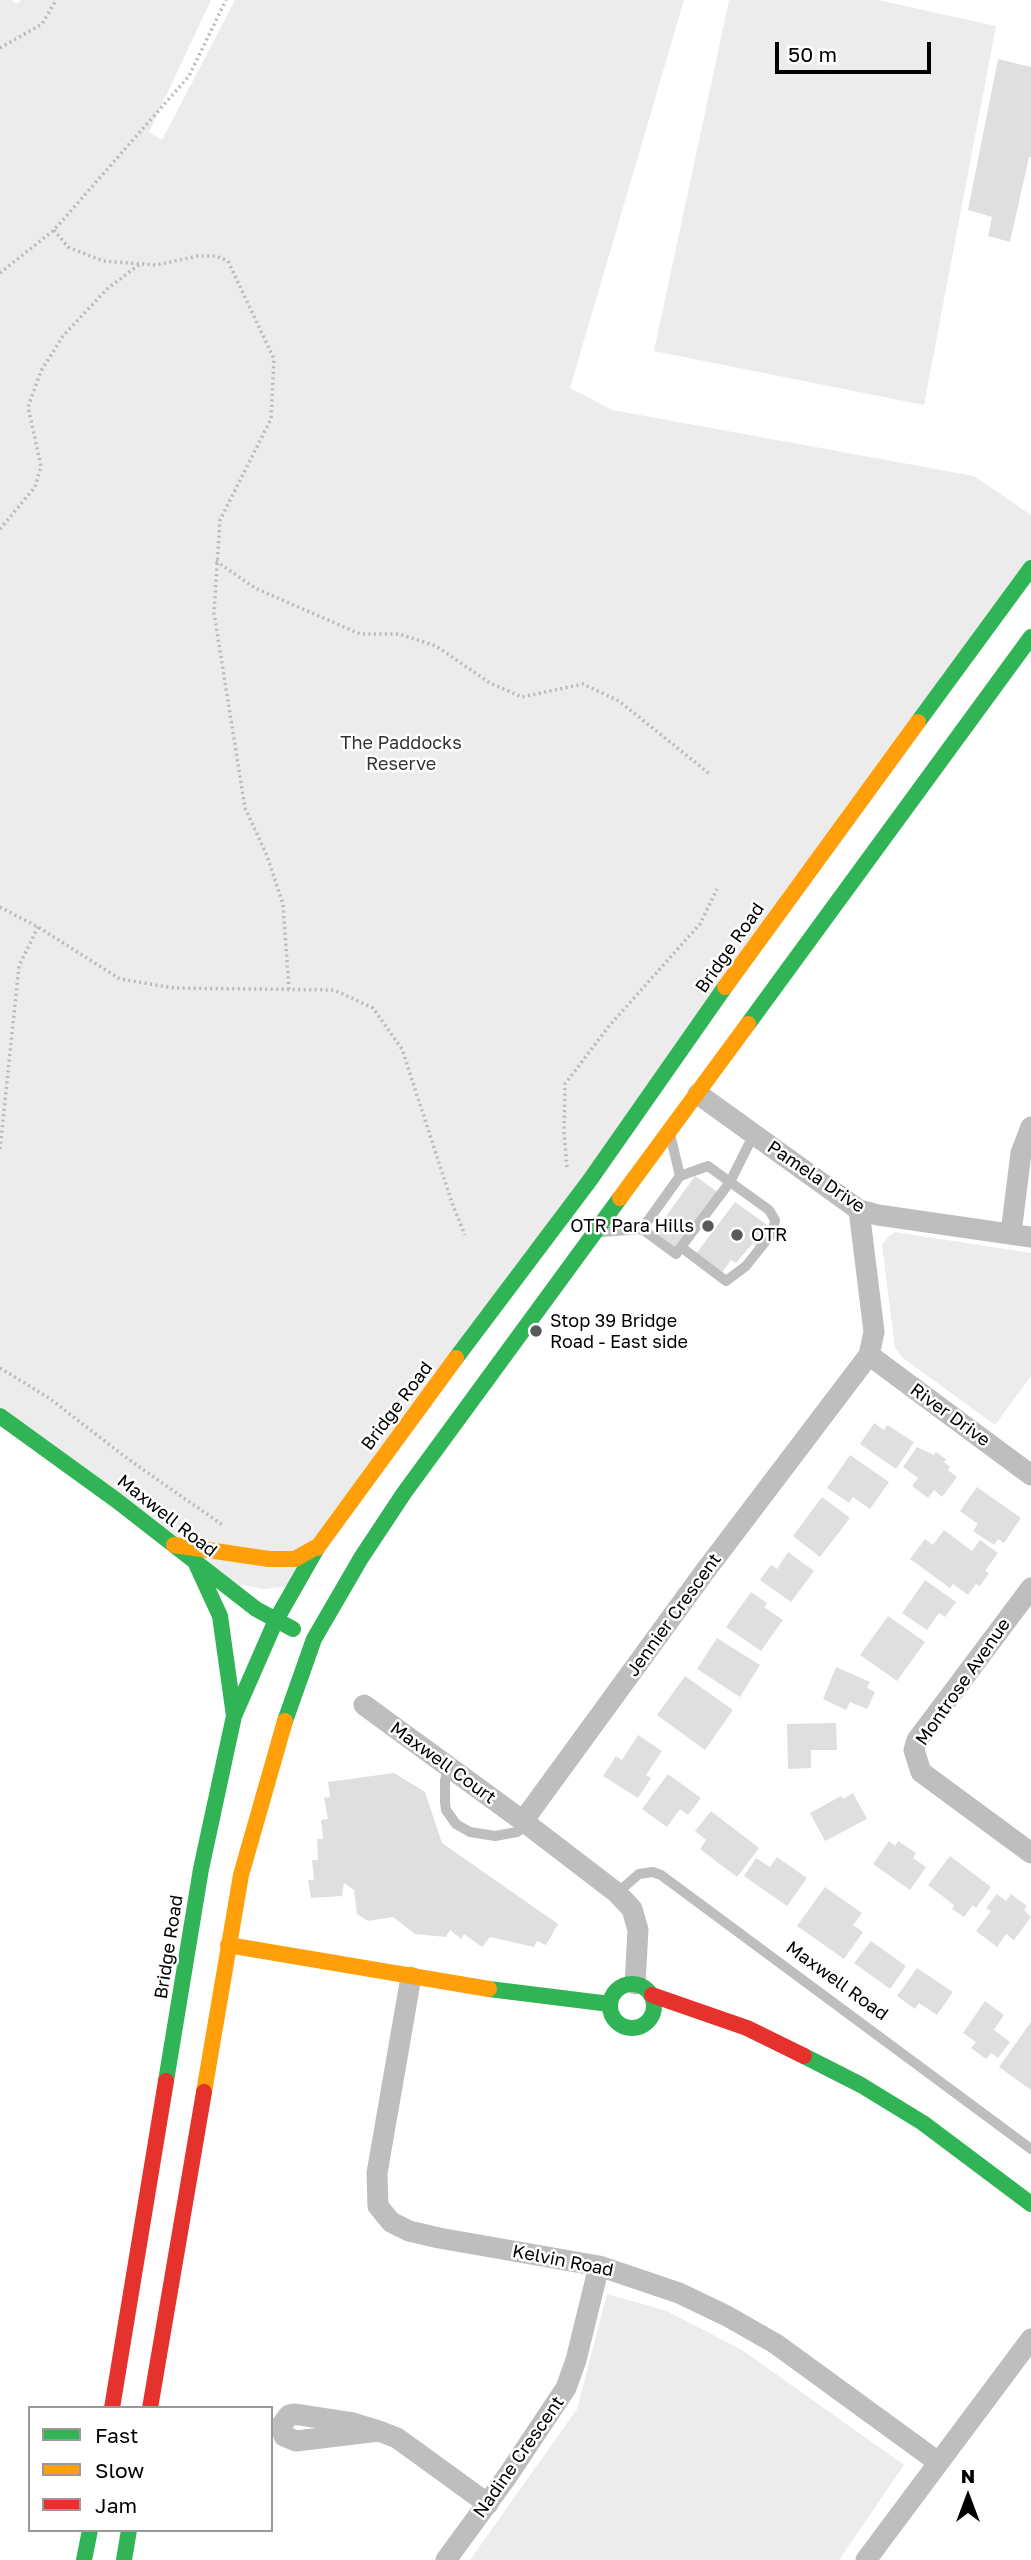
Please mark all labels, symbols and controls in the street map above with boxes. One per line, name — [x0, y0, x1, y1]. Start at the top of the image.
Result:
scale bar — [779, 28, 935, 72]
text: 50 m — [788, 41, 837, 67]
park label: The Paddocks Reserve — [340, 732, 462, 774]
street label: Bridge Road — [691, 899, 769, 997]
street label: Pamela Drive — [763, 1136, 869, 1218]
place label: OTR Para Hills — [570, 1215, 694, 1237]
marker: OTR Para Hills — [700, 1218, 716, 1234]
place label: OTR — [751, 1224, 787, 1246]
marker: OTR — [729, 1227, 745, 1243]
place label: Stop 39 Bridge Road - East side — [550, 1310, 688, 1352]
marker: Stop 39 Bridge Road - East side — [528, 1323, 544, 1339]
street label: Bridge Road — [357, 1358, 437, 1454]
street label: River Drive — [906, 1379, 994, 1451]
street label: Maxwell Road — [113, 1470, 221, 1562]
street label: Jennier Crescent — [622, 1549, 726, 1681]
street label: Montrose Avenue — [911, 1614, 1015, 1750]
street label: Maxwell Court — [386, 1717, 500, 1809]
street label: Bridge Road — [150, 1893, 188, 2001]
street label: Maxwell Road — [782, 1937, 892, 2025]
street label: Kelvin Road — [511, 2241, 615, 2281]
street label: Nadine Crescent — [469, 2392, 569, 2522]
legend — [28, 2406, 273, 2532]
text: Fast — [95, 2422, 138, 2448]
text: Slow — [95, 2457, 144, 2483]
north arrow — [933, 2462, 1003, 2532]
text: N — [961, 2464, 975, 2487]
text: Jam — [95, 2492, 137, 2518]

